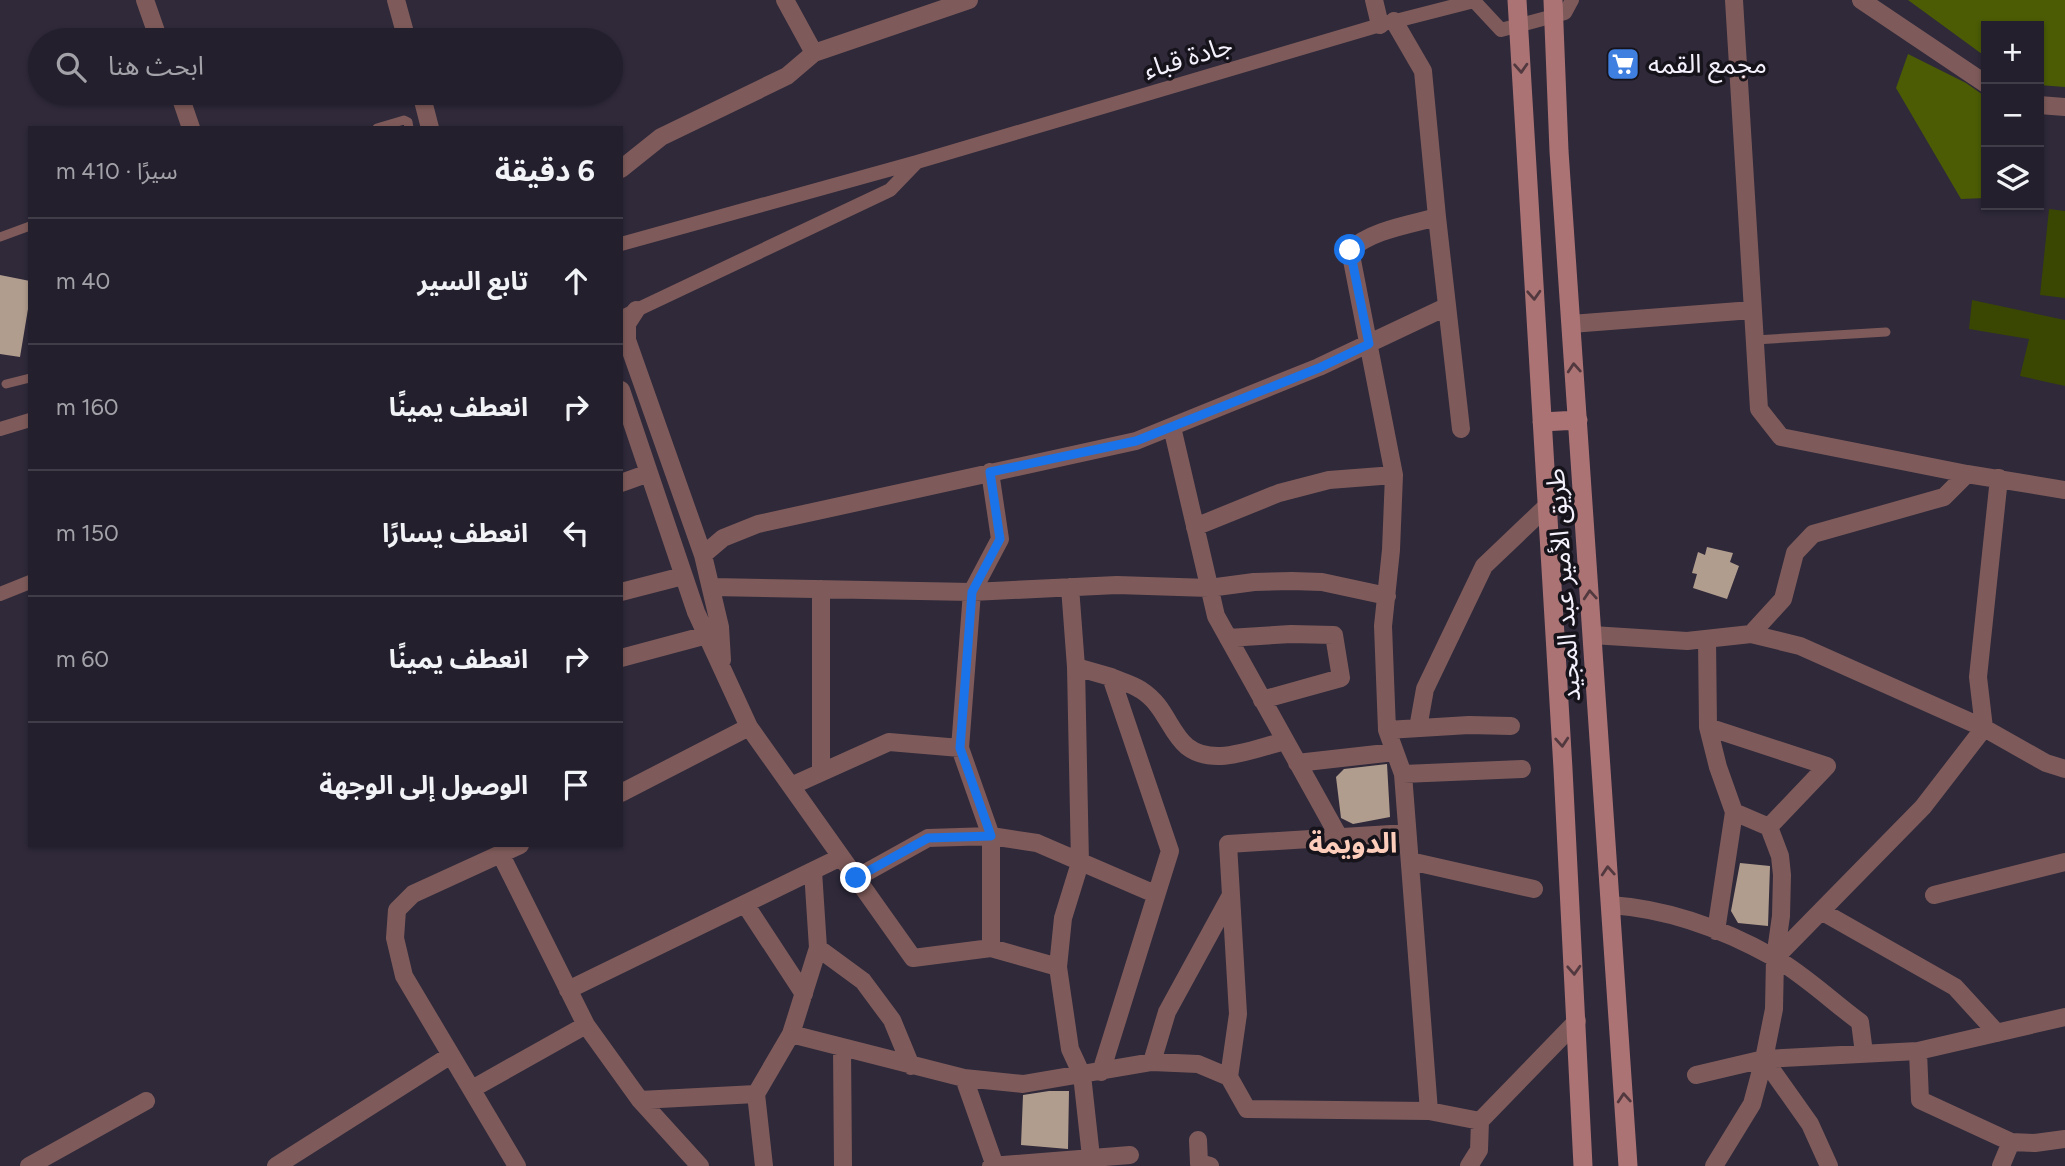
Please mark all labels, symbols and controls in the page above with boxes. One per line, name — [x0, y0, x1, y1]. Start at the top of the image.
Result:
map controls — [1981, 21, 2044, 210]
button: + — [1981, 21, 2044, 84]
search box — [28, 28, 623, 105]
street label: جادة قباء — [1140, 28, 1236, 86]
supermarket icon: مجمع القمه — [1604, 45, 1642, 83]
icon: search — [52, 48, 90, 86]
place label: مجمع القمه — [1648, 48, 1767, 84]
text: ابحث هنا — [108, 50, 204, 82]
one-way arrow — [1513, 63, 1528, 74]
button: − — [1981, 84, 2044, 147]
button: layers — [1981, 147, 2044, 210]
text: 6 دقيقة — [495, 152, 595, 189]
text: سيرًا · 410 m — [56, 157, 178, 185]
route start — [1334, 234, 1365, 265]
icon: ahead — [557, 262, 595, 300]
text: تابع السير — [417, 265, 528, 297]
text: 40 m — [56, 267, 110, 295]
one-way arrow — [1526, 290, 1541, 301]
one-way arrow — [1567, 362, 1582, 373]
icon: right — [557, 388, 595, 426]
text: انعطف يمينًا — [389, 391, 528, 423]
text: 160 m — [56, 393, 119, 421]
street label: طريق الأمير عبد المجيد — [1539, 467, 1587, 703]
icon: left — [557, 514, 595, 552]
text: انعطف يسارًا — [382, 517, 528, 549]
text: 150 m — [56, 519, 119, 547]
one-way arrow — [1582, 589, 1597, 600]
icon: right — [557, 640, 595, 678]
text: انعطف يمينًا — [389, 643, 528, 675]
text: 60 m — [56, 645, 109, 673]
one-way arrow — [1554, 737, 1569, 748]
icon: arrive — [557, 766, 595, 804]
text: الوصول إلى الوجهة — [319, 769, 528, 801]
district label: الدويمة — [1309, 826, 1398, 860]
route end — [840, 862, 871, 893]
one-way arrow — [1601, 865, 1616, 876]
one-way arrow — [1566, 964, 1581, 975]
one-way arrow — [1617, 1092, 1632, 1103]

